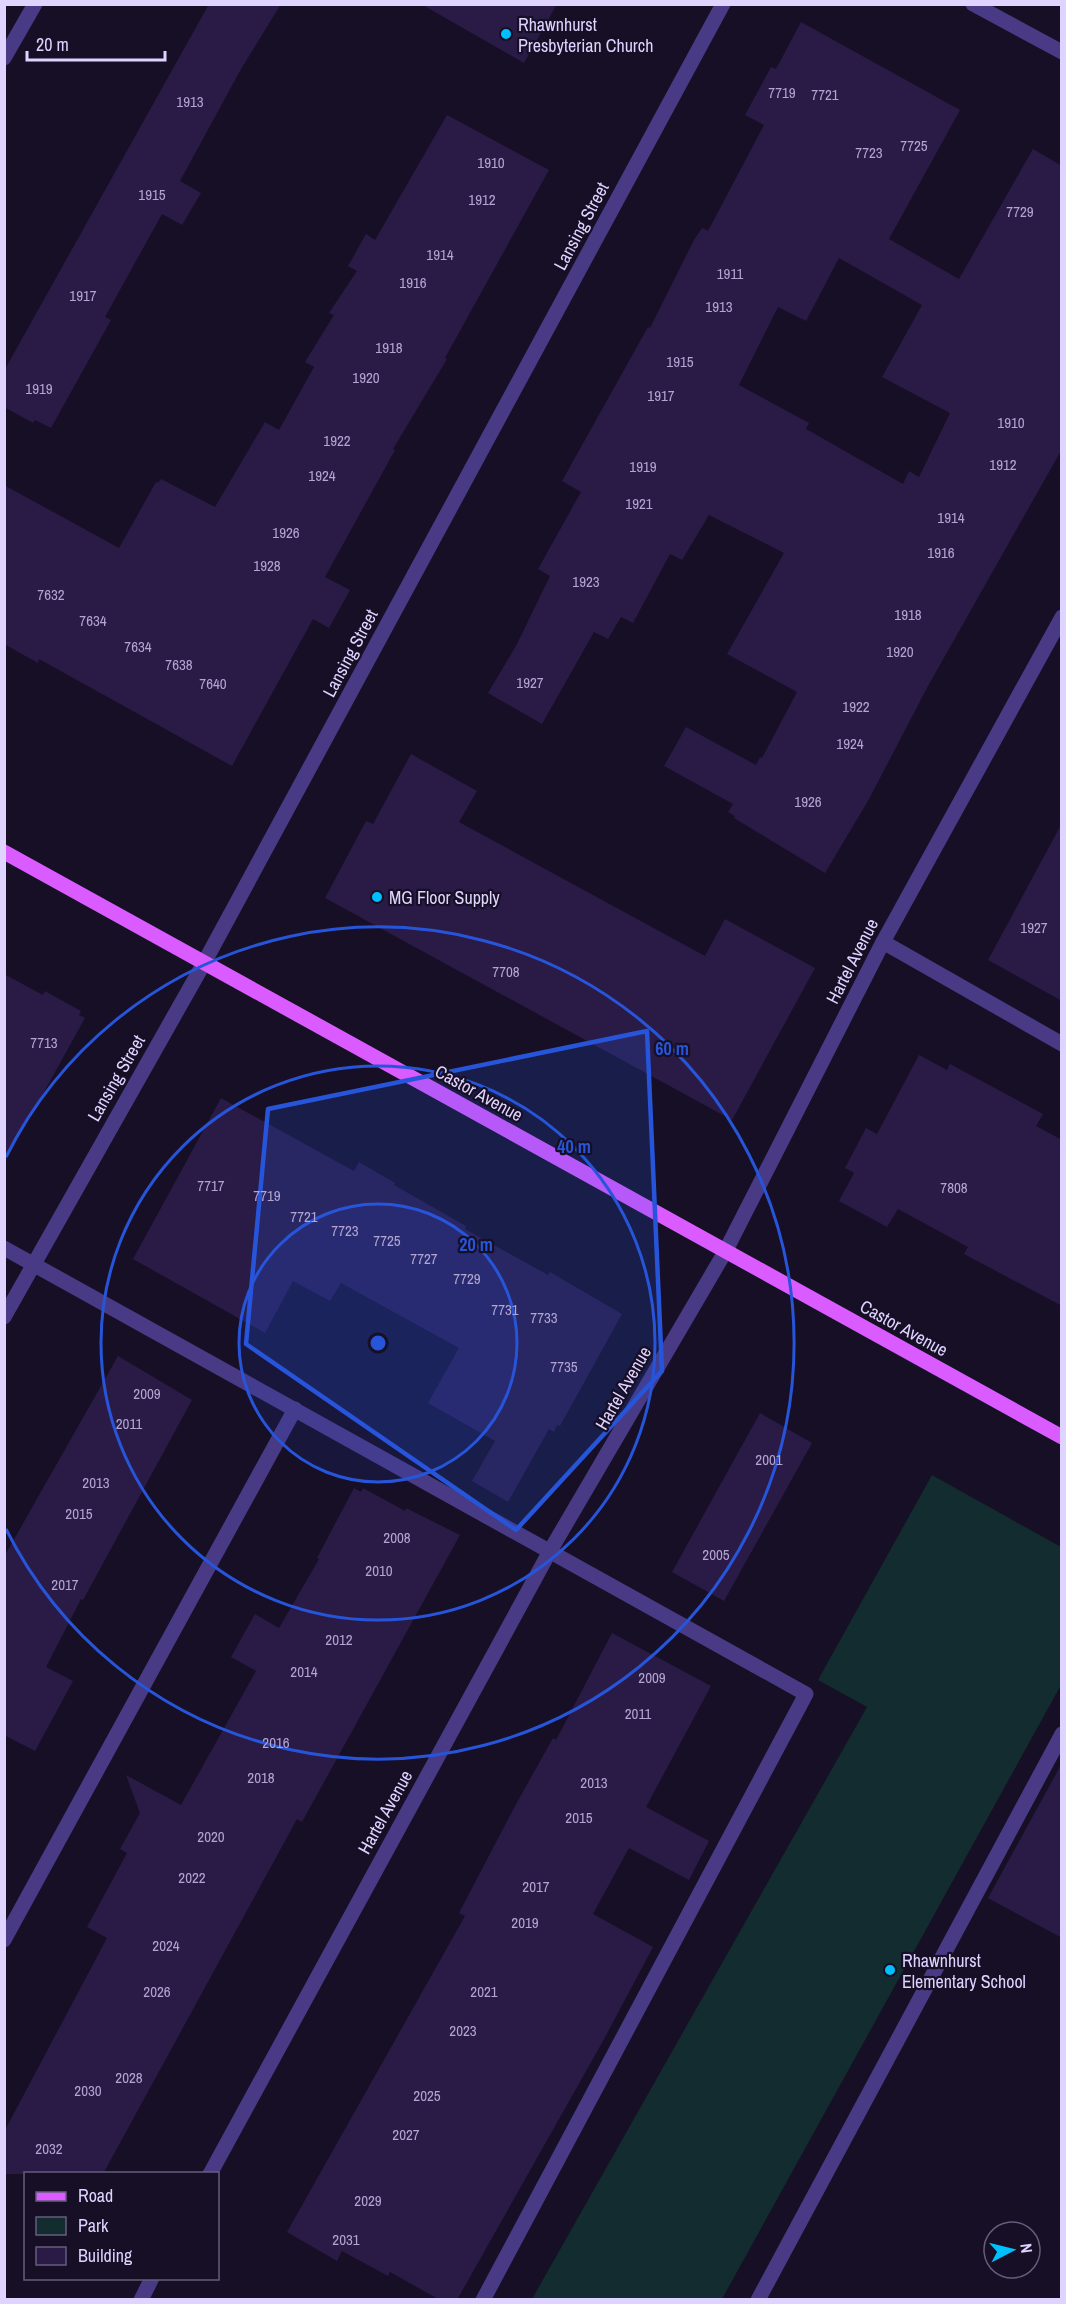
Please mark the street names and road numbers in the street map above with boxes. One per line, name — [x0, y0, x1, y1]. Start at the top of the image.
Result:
street label: Lansing Street — [547, 178, 615, 274]
street label: Lansing Street — [316, 605, 384, 701]
street label: Hartel Avenue — [820, 914, 884, 1008]
street label: Lansing Street — [81, 1030, 151, 1126]
street label: Castor Avenue — [431, 1059, 527, 1127]
street label: Castor Avenue — [856, 1294, 952, 1362]
street label: Hartel Avenue — [589, 1342, 657, 1434]
street label: Hartel Avenue — [352, 1766, 418, 1858]

